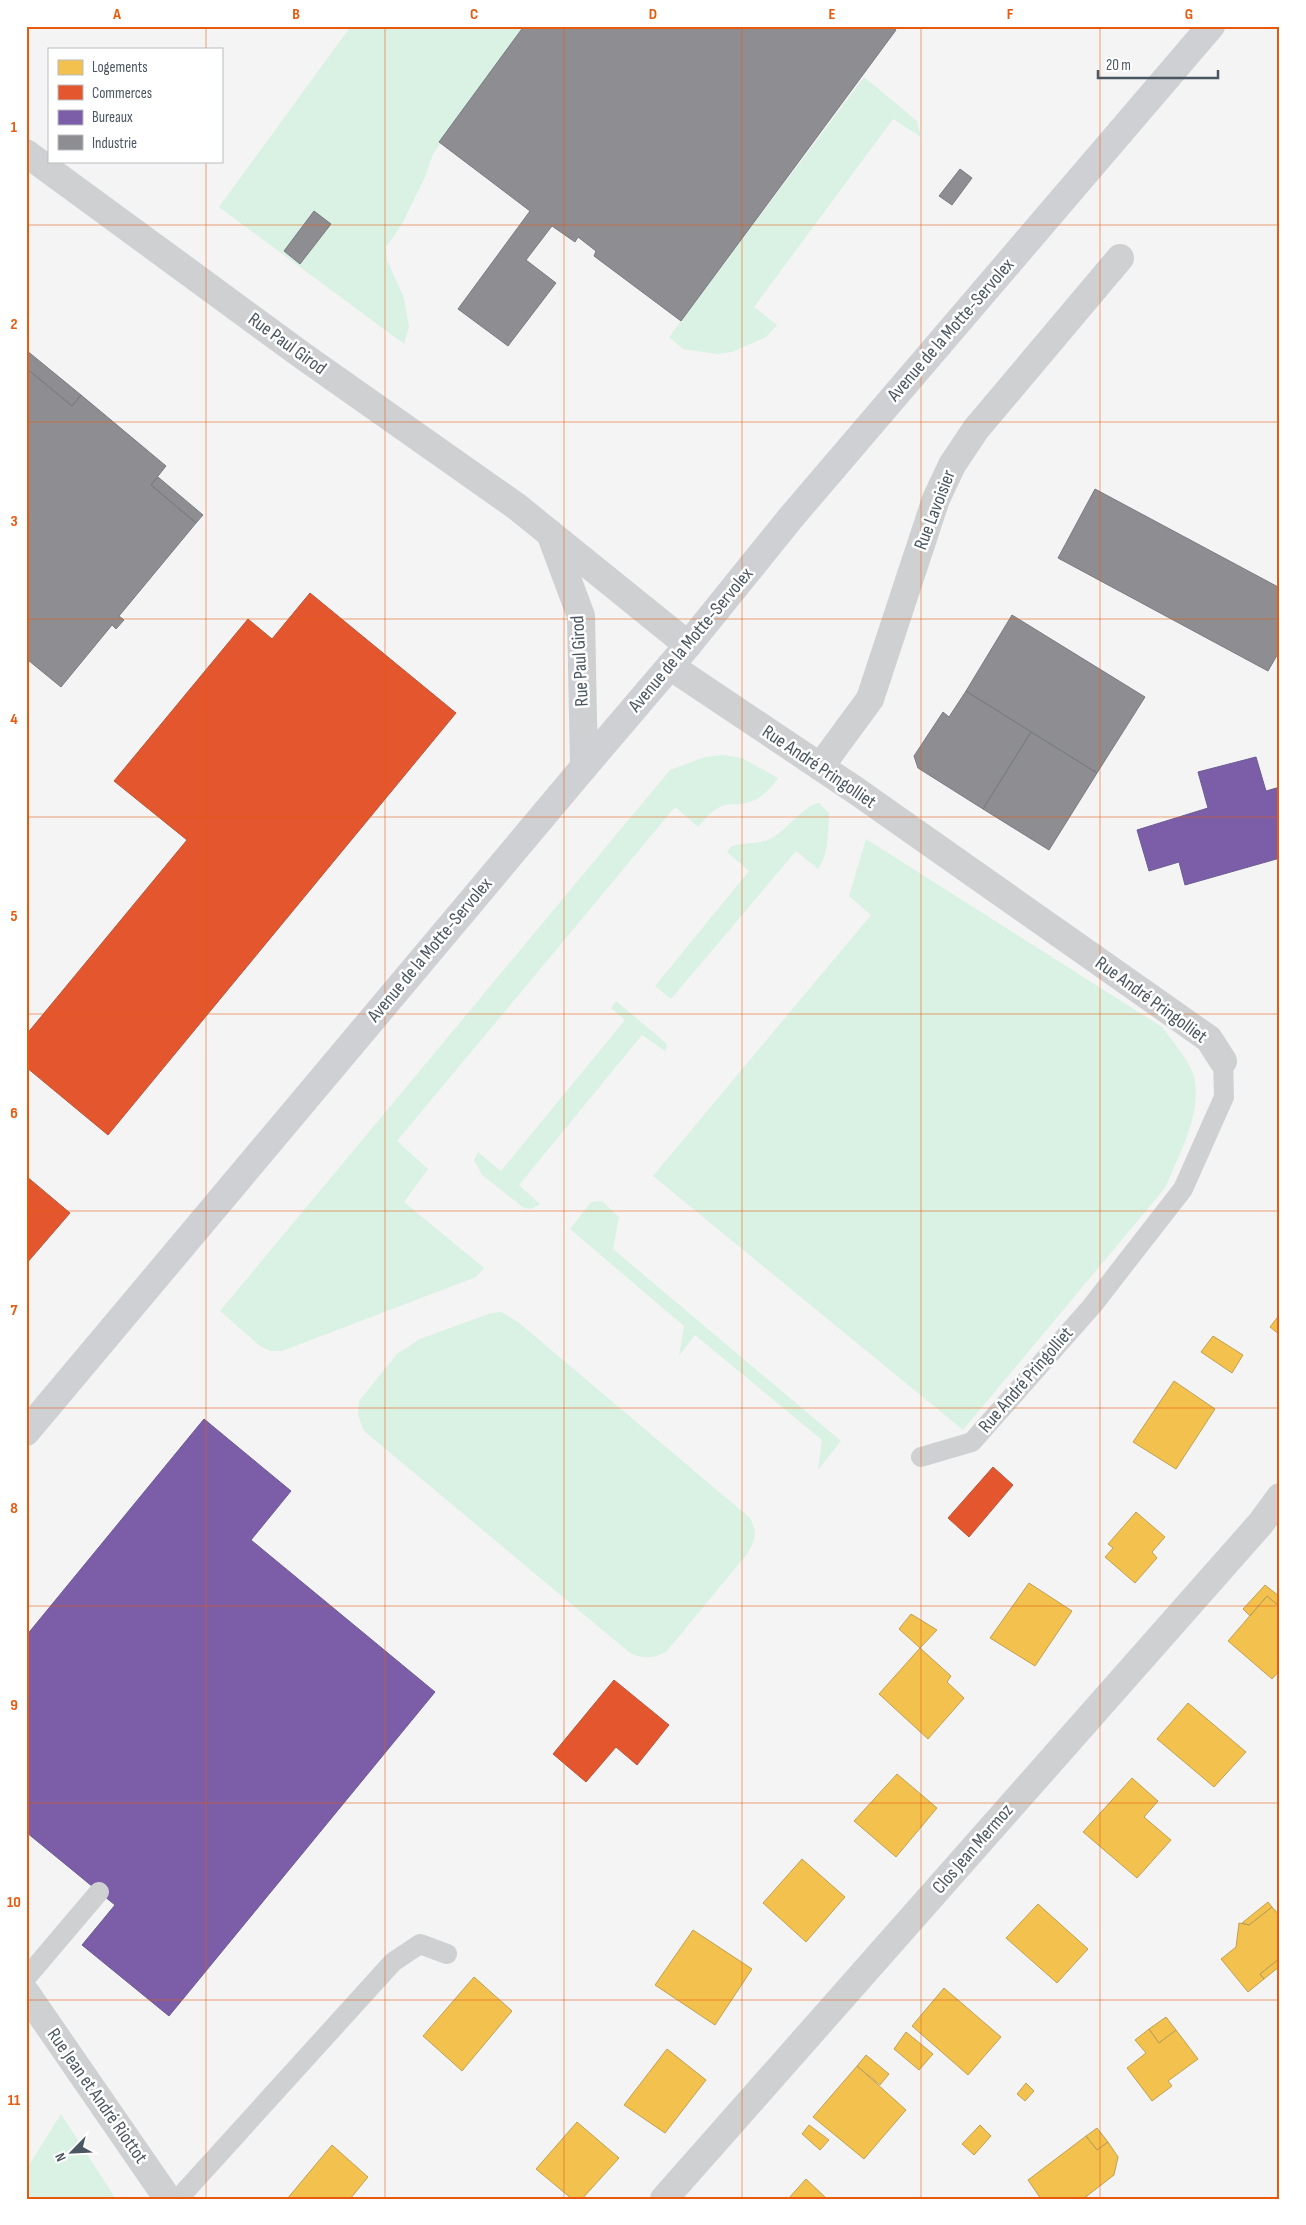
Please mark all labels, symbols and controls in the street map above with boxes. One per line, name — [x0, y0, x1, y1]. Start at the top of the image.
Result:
text: A — [112, 5, 121, 24]
text: B — [292, 5, 300, 24]
text: C — [470, 5, 478, 24]
text: D — [649, 5, 657, 24]
text: E — [829, 5, 836, 24]
text: F — [1007, 5, 1014, 24]
text: G — [1185, 5, 1193, 24]
legend — [48, 48, 222, 162]
scale bar — [1098, 48, 1218, 80]
text: 20 m — [1106, 56, 1131, 75]
text: Logements — [92, 58, 148, 77]
text: Commerces — [92, 84, 152, 103]
text: Bureaux — [92, 108, 133, 127]
text: 1 — [11, 118, 18, 137]
text: Industrie — [92, 134, 137, 153]
street label: Avenue de la Motte-Servolex — [882, 254, 1019, 407]
street label: Rue Paul Girod — [243, 308, 331, 380]
text: 2 — [10, 315, 18, 334]
street label: Rue Lavoisier — [909, 466, 961, 553]
text: 3 — [10, 512, 18, 531]
street label: Avenue de la Motte-Servolex — [623, 563, 758, 718]
street label: Rue Paul Girod — [566, 615, 594, 707]
text: 4 — [10, 710, 18, 729]
street label: Rue André Pringolliet — [758, 720, 881, 814]
street label: Avenue de la Motte-Servolex — [362, 873, 497, 1028]
text: 5 — [10, 907, 18, 926]
street label: Rue André Pringolliet — [1091, 952, 1212, 1048]
text: 6 — [10, 1104, 18, 1123]
text: 7 — [11, 1301, 18, 1320]
street label: Rue André Pringolliet — [974, 1322, 1078, 1438]
text: 8 — [10, 1499, 18, 1518]
text: 9 — [10, 1696, 18, 1715]
street label: Clos Jean Mermoz — [928, 1799, 1018, 1899]
text: 10 — [7, 1893, 21, 1912]
street label: Rue Jean et André Riottot — [42, 2024, 152, 2168]
text: 11 — [8, 2091, 21, 2110]
north arrow — [48, 2128, 98, 2178]
text: N — [51, 2150, 70, 2164]

